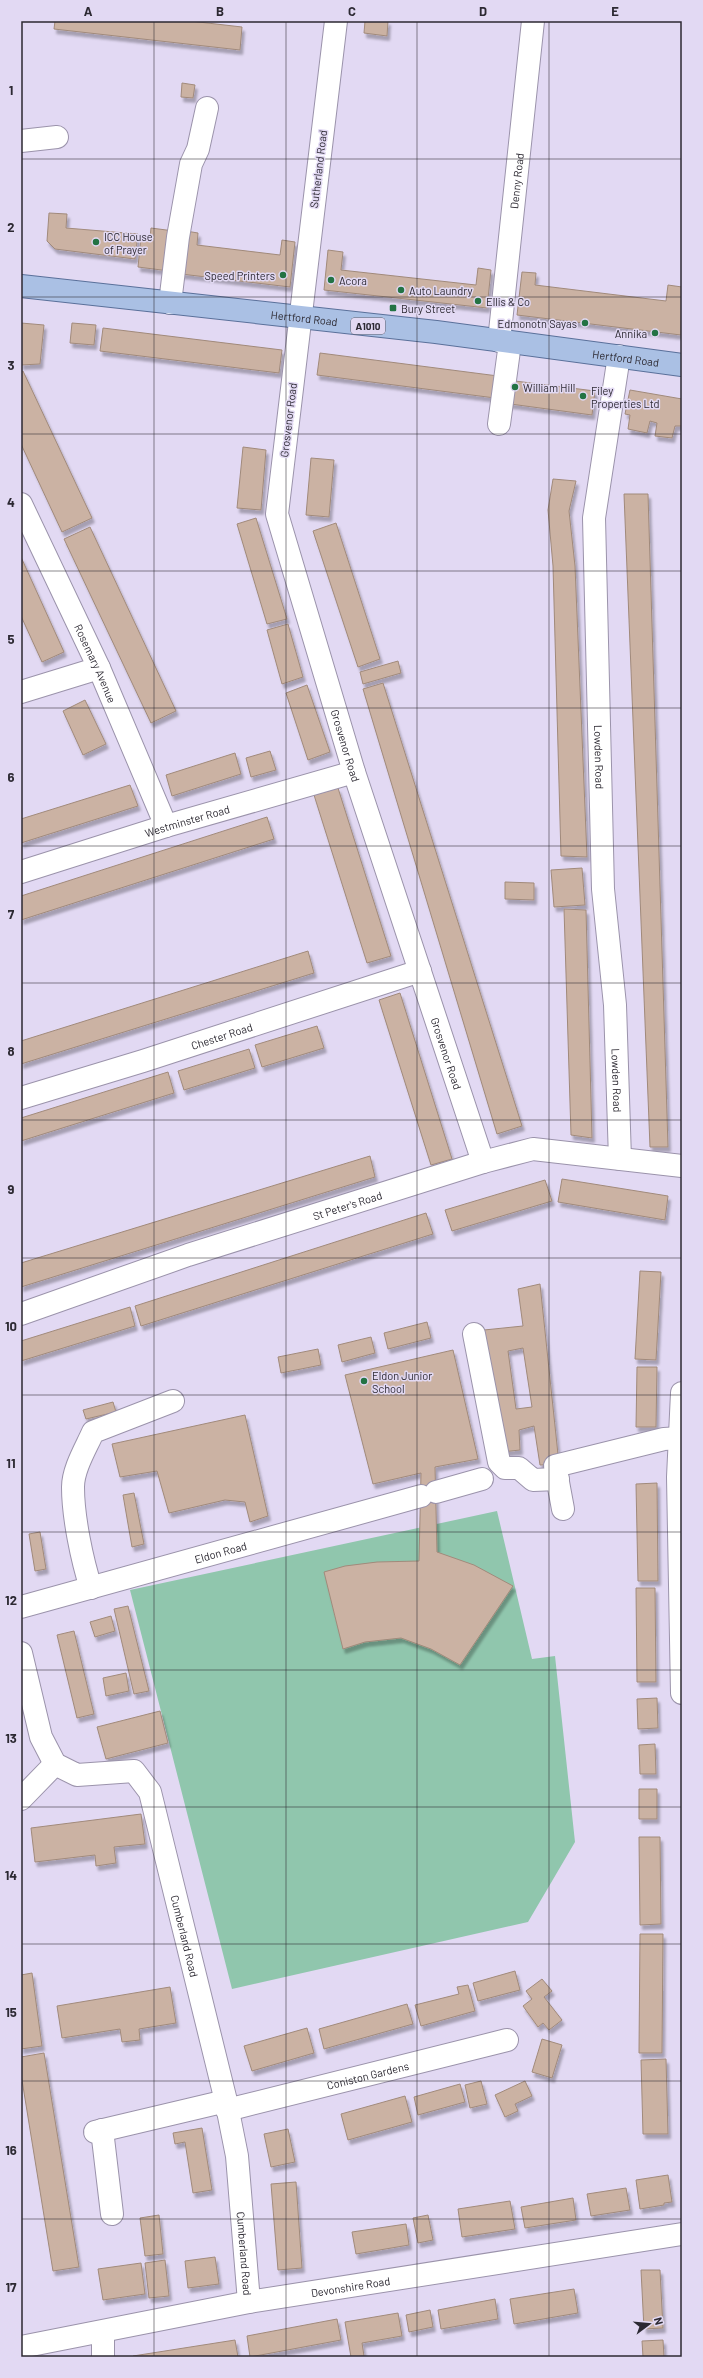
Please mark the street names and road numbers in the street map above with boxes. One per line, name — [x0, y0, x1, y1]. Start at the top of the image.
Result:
street label: Sutherland Road — [307, 129, 329, 209]
street label: Denny Road — [507, 152, 525, 209]
street label: Hertford Road — [270, 307, 338, 328]
road number: A1010 — [351, 318, 385, 334]
street label: Hertford Road — [592, 347, 660, 368]
street label: Grosvenor Road — [277, 382, 299, 458]
street label: Rosemary Avenue — [72, 622, 119, 705]
street label: Grosvenor Road — [329, 708, 363, 783]
street label: Lowden Road — [593, 725, 607, 789]
street label: Westminster Road — [143, 802, 231, 839]
street label: Grosvenor Road — [429, 1016, 465, 1091]
street label: Chester Road — [189, 1019, 254, 1052]
street label: Lowden Road — [610, 1048, 625, 1113]
street label: St Peter's Road — [311, 1188, 383, 1222]
street label: Eldon Road — [193, 1538, 248, 1565]
street label: Cumberland Road — [169, 1893, 202, 1978]
street label: Coniston Gardens — [325, 2058, 410, 2091]
street label: Cumberland Road — [235, 2211, 255, 2296]
street label: Devonshire Road — [310, 2273, 391, 2299]

